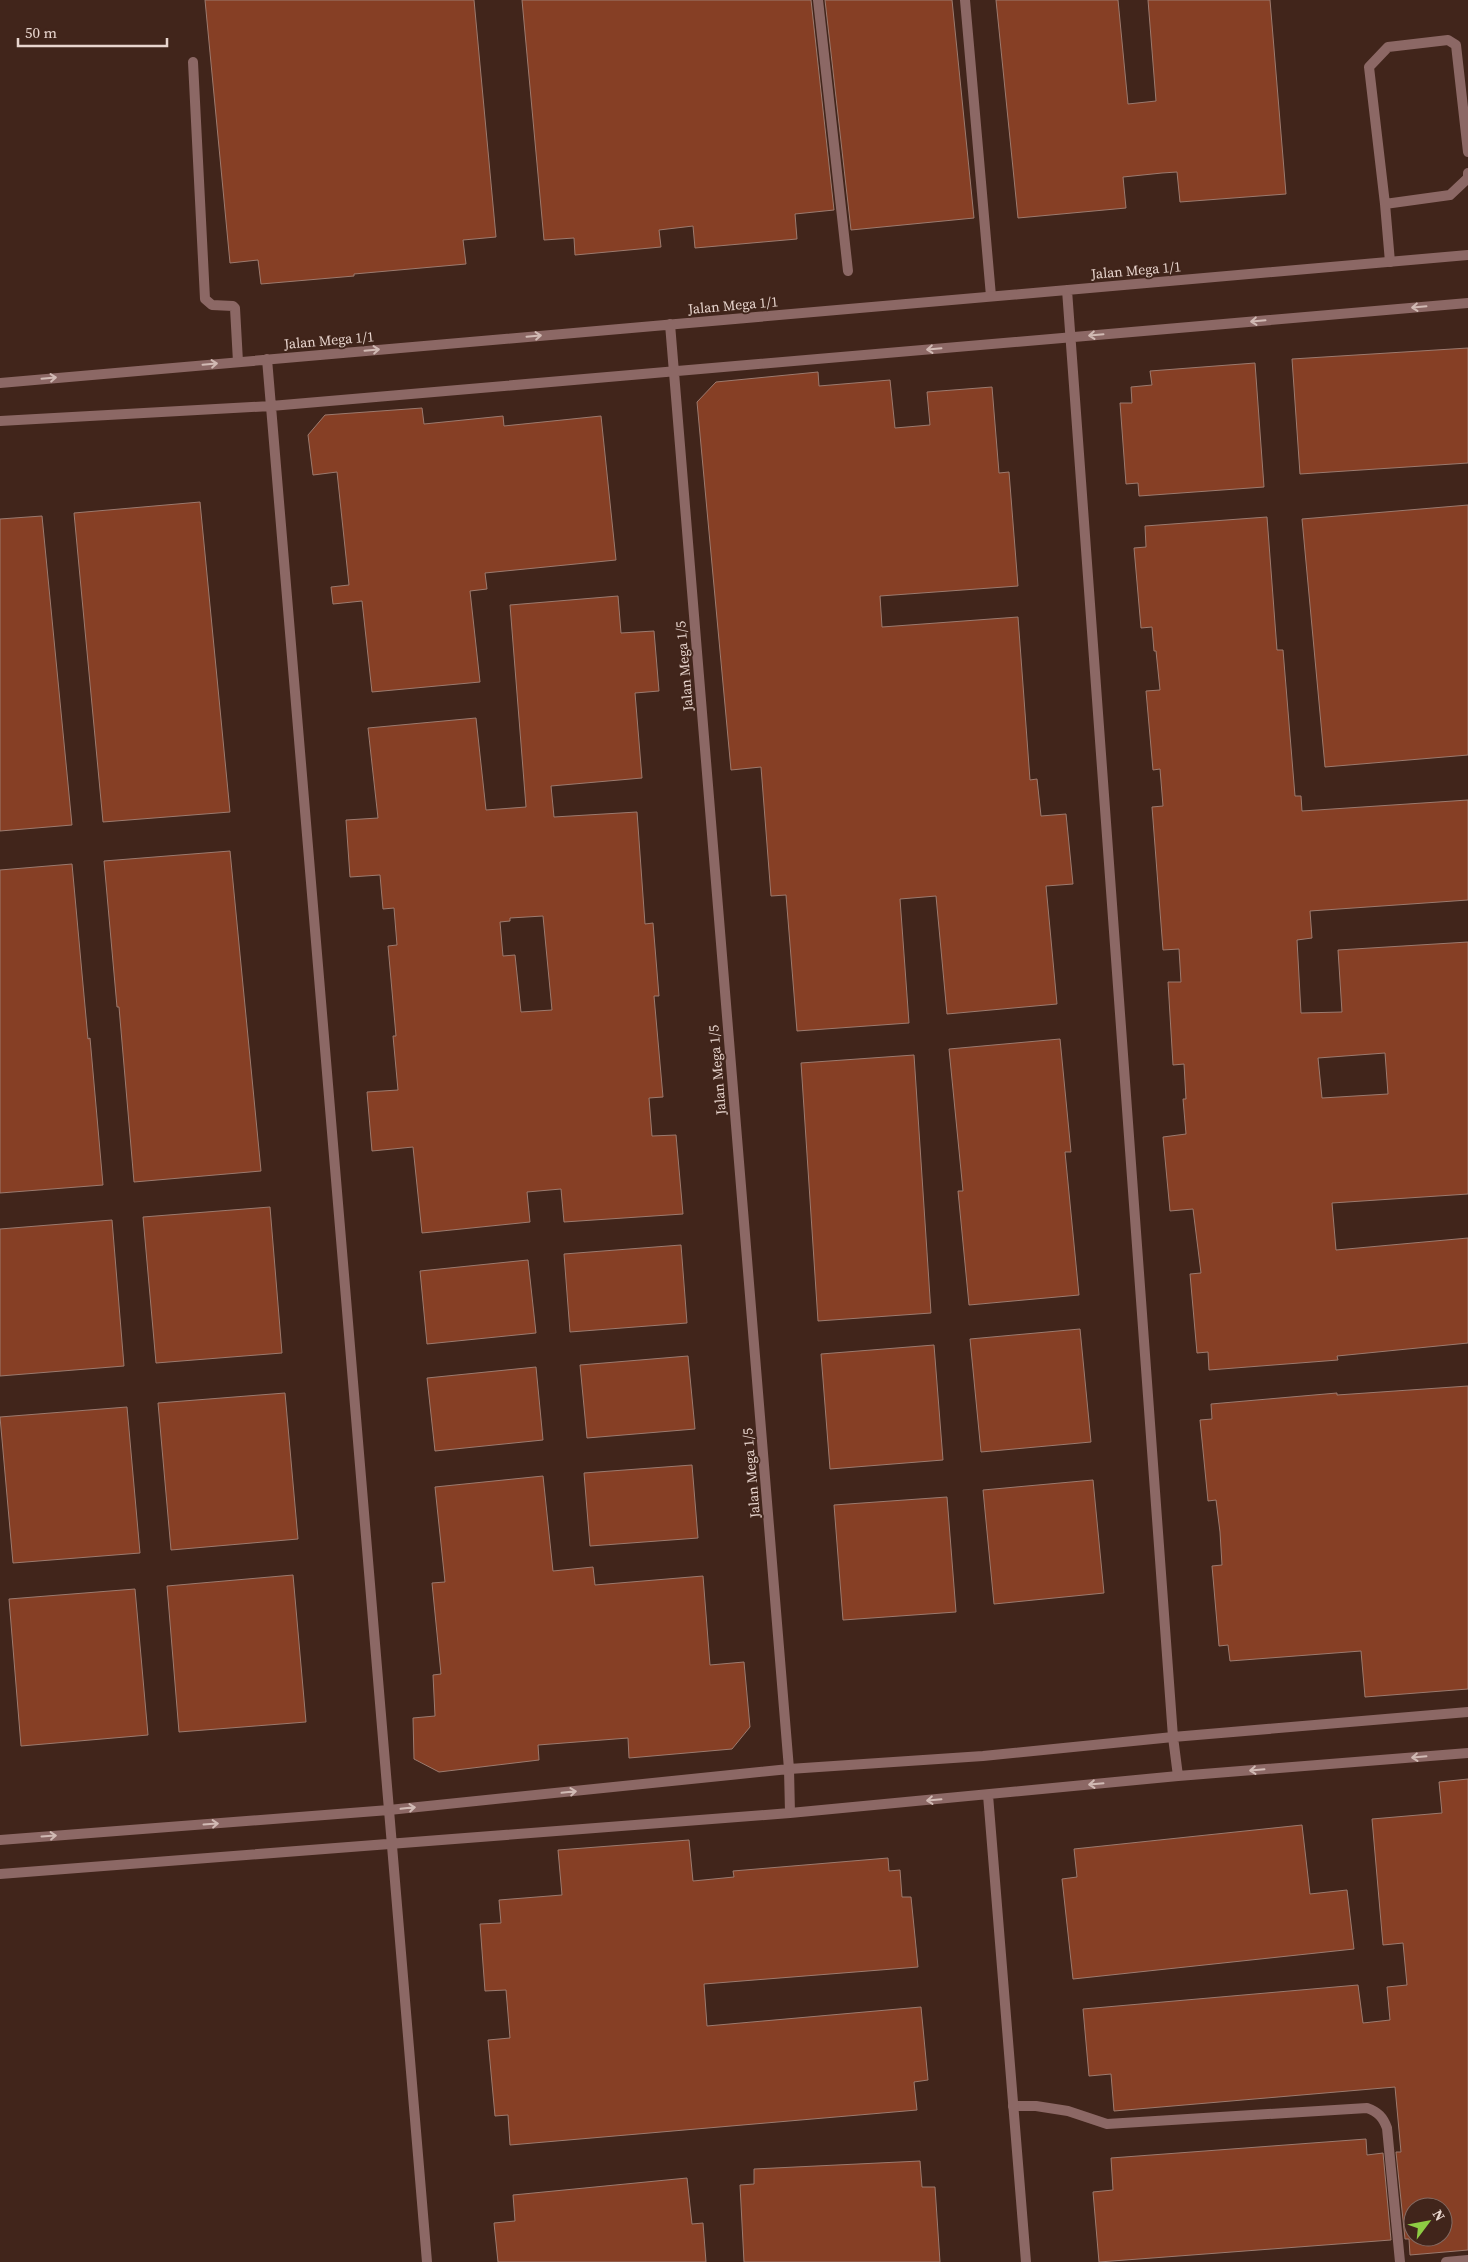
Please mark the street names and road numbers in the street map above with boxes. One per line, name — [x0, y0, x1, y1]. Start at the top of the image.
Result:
street label: Jalan Mega 1/1 — [1089, 256, 1182, 284]
street label: Jalan Mega 1/1 — [686, 291, 779, 319]
street label: Jalan Mega 1/1 — [282, 326, 375, 354]
street label: Jalan Mega 1/5 — [670, 620, 698, 713]
street label: Jalan Mega 1/5 — [703, 1024, 731, 1117]
street label: Jalan Mega 1/5 — [737, 1427, 765, 1520]

